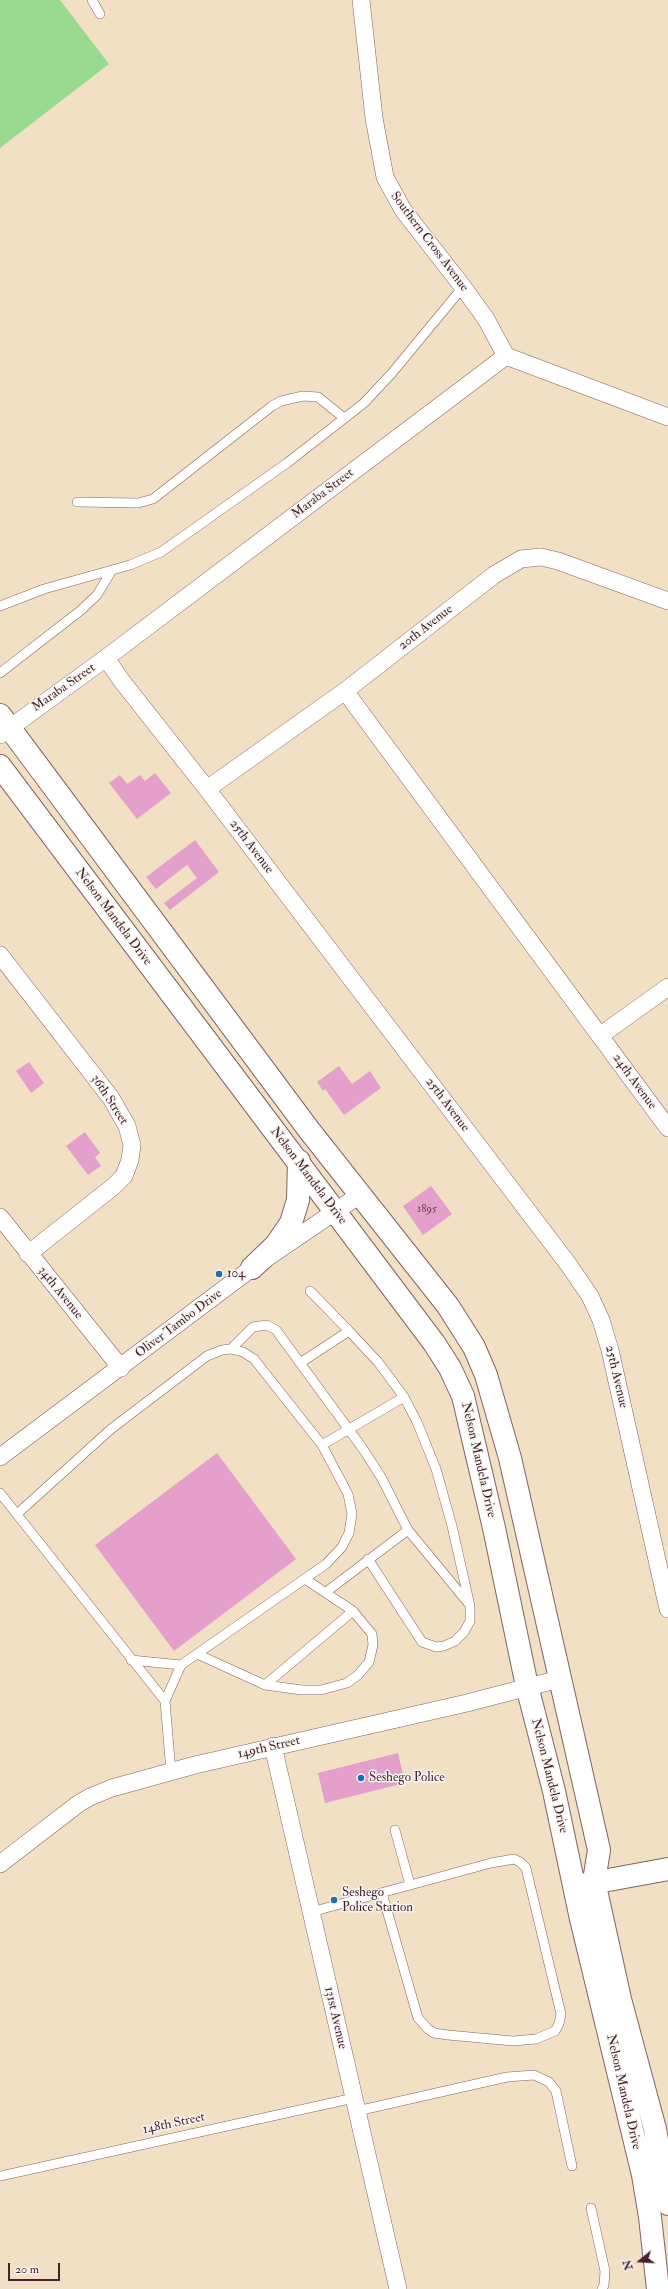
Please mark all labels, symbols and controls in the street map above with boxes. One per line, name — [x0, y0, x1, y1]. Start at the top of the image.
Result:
street label: Southern Cross Avenue — [386, 189, 472, 295]
street label: Maraba Street — [289, 466, 357, 522]
street label: 20th Avenue — [396, 602, 456, 654]
street label: Maraba Street — [29, 660, 99, 716]
street label: 25th Avenue — [226, 817, 276, 877]
street label: Nelson Mandela Drive — [71, 865, 155, 969]
street label: 24th Avenue — [609, 1051, 659, 1113]
street label: 36th Street — [87, 1072, 131, 1128]
street label: 25th Avenue — [422, 1075, 472, 1135]
street label: Nelson Mandela Drive — [266, 1124, 350, 1228]
house number: 1895 — [417, 1203, 437, 1217]
street label: 34th Avenue — [34, 1263, 86, 1323]
place label: 104 — [227, 1266, 245, 1282]
marker: 104 — [214, 1269, 224, 1279]
street label: Oliver Tambo Drive — [133, 1286, 225, 1362]
street label: 25th Avenue — [601, 1344, 631, 1410]
street label: Nelson Mandela Drive — [457, 1401, 499, 1519]
street label: Nelson Mandela Drive — [527, 1717, 571, 1835]
street label: 149th Street — [236, 1733, 302, 1763]
place label: Seshego Police — [369, 1770, 445, 1786]
marker: Seshego Police — [356, 1773, 366, 1783]
place label: Seshego Police Station — [342, 1885, 413, 1916]
marker: Seshego Police Station — [329, 1895, 339, 1905]
street label: 131st Avenue — [320, 1985, 350, 2051]
street label: Nelson Mandela Drive — [602, 2033, 644, 2151]
street label: 148th Street — [142, 2110, 206, 2138]
north arrow — [620, 2241, 660, 2281]
scale bar — [10, 2255, 62, 2281]
text: N — [620, 2258, 636, 2272]
text: 20 m — [15, 2262, 39, 2277]

